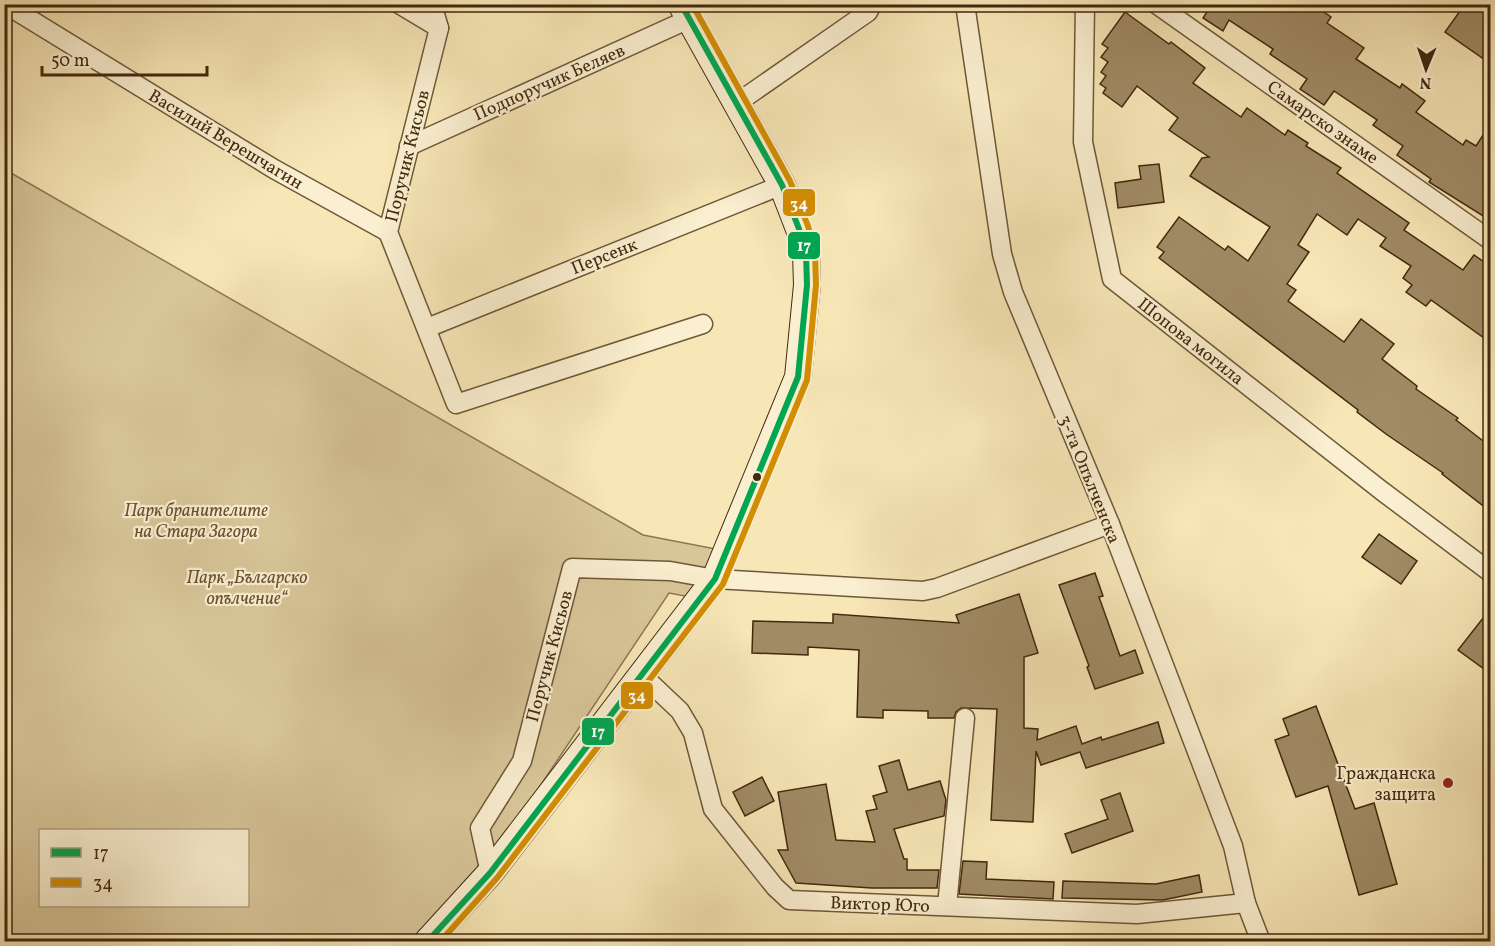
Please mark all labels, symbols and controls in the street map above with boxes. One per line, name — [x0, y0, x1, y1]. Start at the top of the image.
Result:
scale bar — [42, 39, 207, 77]
street label: Подпоручик Беляев — [470, 39, 629, 128]
north arrow — [1396, 39, 1456, 99]
text: 50 m — [51, 49, 90, 74]
text: N — [1419, 71, 1432, 93]
street label: Самарско знаме — [1261, 75, 1383, 171]
street label: Василий Верешчагин — [143, 84, 307, 196]
street label: Поручик Кисьов — [380, 88, 437, 225]
line badge: 34 — [782, 188, 816, 217]
text: 34 — [790, 194, 808, 216]
line badge: 17 — [787, 231, 821, 260]
street label: Персенк — [568, 233, 642, 282]
text: 17 — [797, 236, 811, 258]
street label: Шопова могила — [1132, 293, 1249, 392]
street label: 3-та Опълченска — [1051, 412, 1126, 548]
unlabelled marker — [751, 471, 763, 483]
park label: Парк бранителите на Стара Загора — [124, 499, 268, 545]
park label: Парк „Българско опълчение“ — [187, 566, 307, 612]
street label: Поручик Кисьов — [521, 588, 580, 725]
line badge: 34 — [620, 681, 654, 710]
text: 34 — [628, 686, 646, 708]
line badge: 17 — [581, 717, 615, 746]
text: 17 — [591, 722, 605, 744]
place label: Гражданска защита — [1336, 762, 1436, 808]
marker: Гражданска защита — [1441, 776, 1455, 790]
legend — [39, 829, 249, 907]
text: 17 — [93, 842, 109, 867]
text: 34 — [93, 872, 113, 897]
street label: Виктор Юго — [830, 891, 930, 920]

